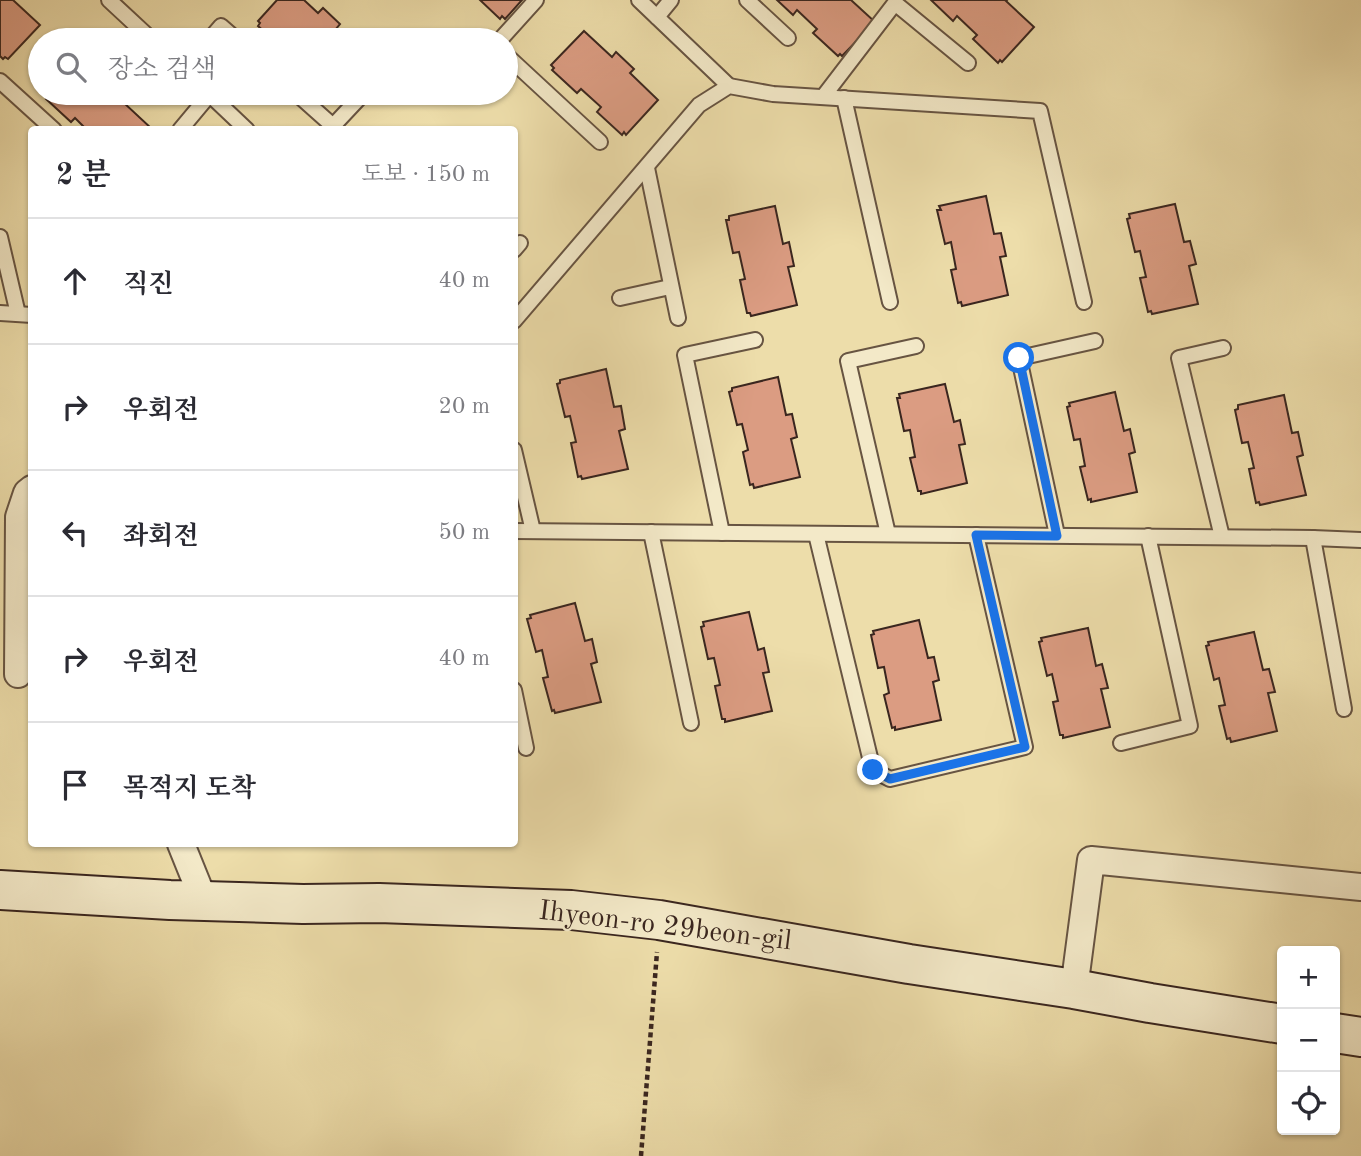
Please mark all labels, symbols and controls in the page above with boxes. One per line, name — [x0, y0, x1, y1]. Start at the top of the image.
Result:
search box — [28, 28, 518, 105]
icon: search — [52, 48, 90, 86]
text: 장소 검색 — [108, 57, 216, 83]
text: 2 분 — [56, 161, 111, 191]
text: 도보 · 150 m — [362, 163, 490, 186]
icon: ahead — [56, 262, 94, 300]
text: 40 m — [439, 269, 490, 292]
text: 직진 — [123, 272, 173, 298]
route start — [1003, 342, 1034, 373]
icon: right — [56, 388, 94, 426]
text: 20 m — [439, 395, 490, 418]
text: 우회전 — [123, 398, 198, 424]
icon: left — [56, 514, 94, 552]
text: 50 m — [439, 521, 490, 544]
text: 좌회전 — [123, 524, 198, 550]
icon: right — [56, 640, 94, 678]
text: 40 m — [439, 647, 490, 670]
text: 우회전 — [123, 650, 198, 676]
route end — [857, 754, 888, 785]
icon: arrive — [56, 766, 94, 804]
text: 목적지 도착 — [123, 776, 256, 802]
street label: Ihyeon-ro 29beon-gil — [537, 898, 793, 956]
map controls — [1277, 946, 1340, 1135]
button: + — [1277, 946, 1340, 1009]
button: − — [1277, 1009, 1340, 1072]
button: locate — [1277, 1072, 1340, 1135]

